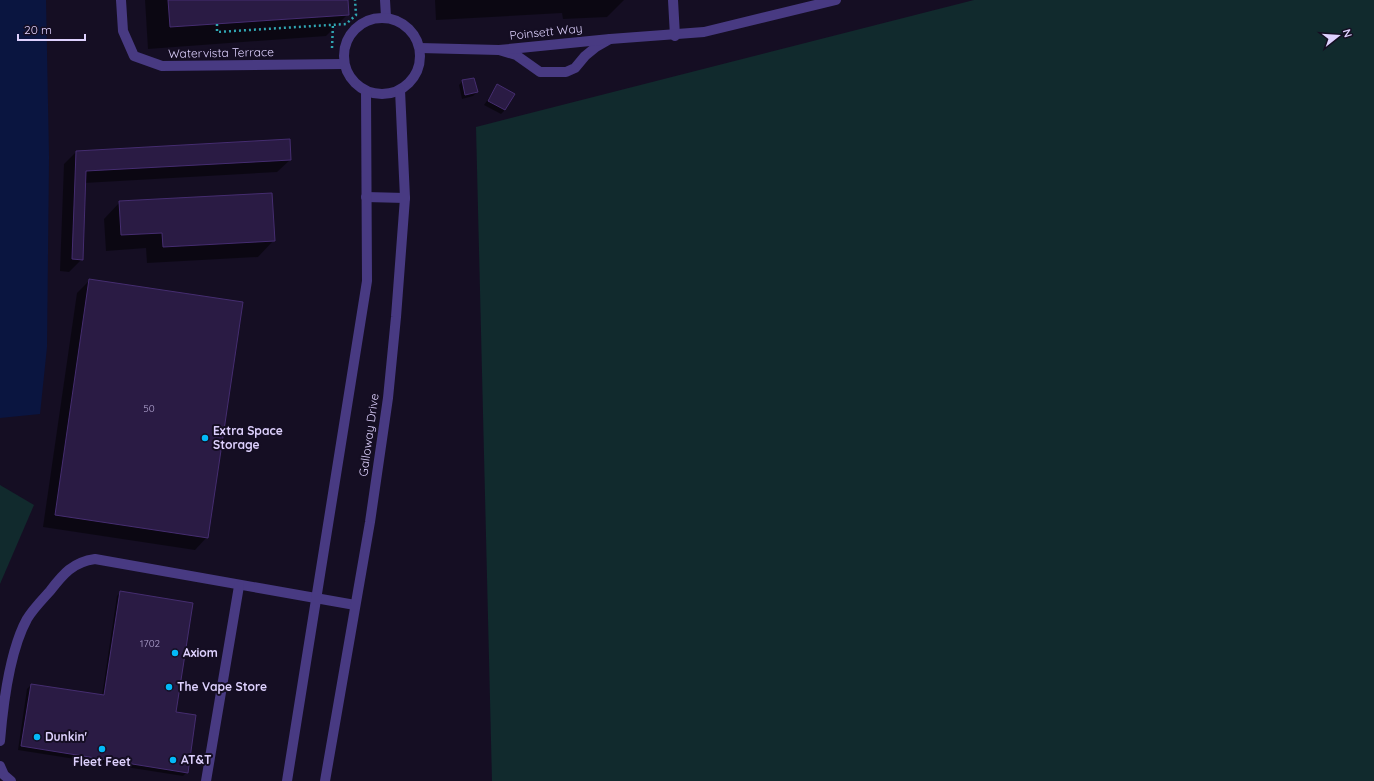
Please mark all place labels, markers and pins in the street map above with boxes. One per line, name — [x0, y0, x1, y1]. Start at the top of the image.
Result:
place label: Extra Space Storage — [213, 423, 283, 452]
marker: Extra Space Storage — [200, 433, 210, 443]
place label: Axiom — [183, 645, 218, 660]
marker: Axiom — [170, 648, 180, 658]
place label: The Vape Store — [177, 679, 267, 694]
marker: The Vape Store — [164, 682, 174, 692]
place label: Dunkin' — [45, 729, 88, 744]
marker: Dunkin' — [32, 732, 42, 742]
marker: Fleet Feet — [97, 744, 107, 754]
place label: AT&T — [181, 752, 212, 767]
place label: Fleet Feet — [73, 754, 131, 769]
marker: AT&T — [168, 755, 178, 765]

